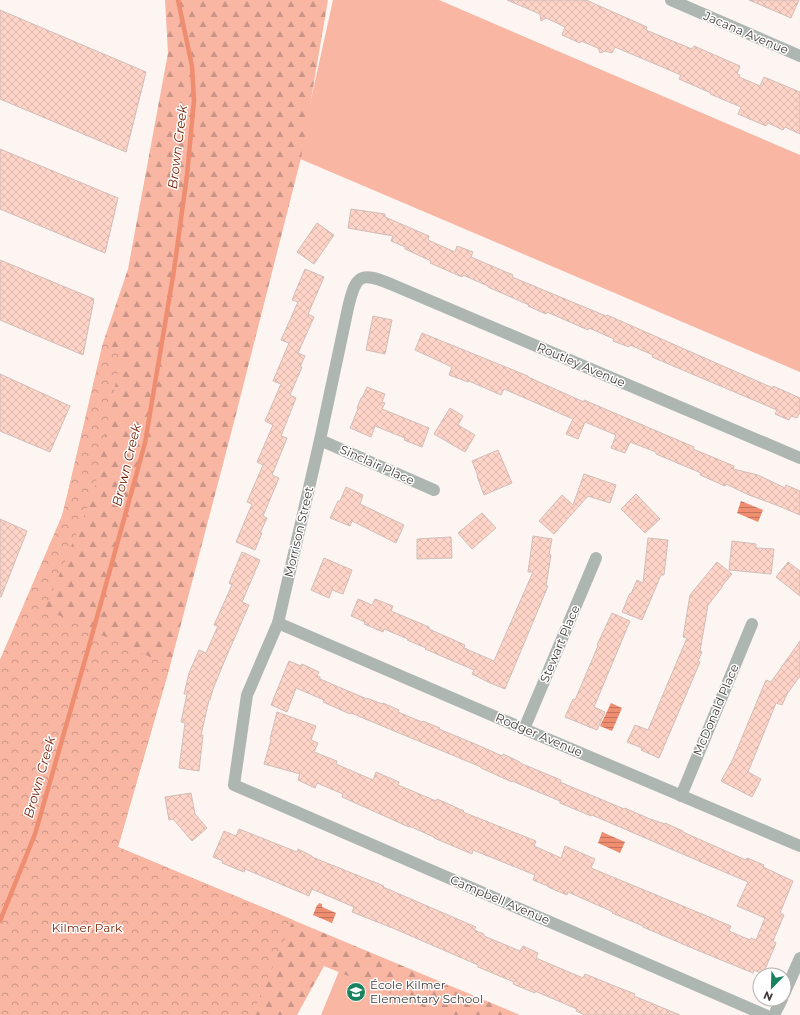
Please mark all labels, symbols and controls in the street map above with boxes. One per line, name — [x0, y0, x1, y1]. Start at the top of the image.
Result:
street label: Jacana Avenue — [701, 8, 791, 57]
water label: Brown Creek — [164, 103, 190, 190]
street label: Routley Avenue — [535, 339, 628, 390]
water label: Brown Creek — [108, 421, 144, 508]
street label: Sinclair Place — [338, 441, 417, 488]
street label: Morrison Street — [281, 485, 316, 579]
street label: Stewart Place — [537, 603, 583, 685]
street label: McDonald Place — [689, 662, 742, 758]
street label: Rodger Avenue — [493, 709, 585, 760]
water label: Brown Creek — [20, 733, 59, 820]
street label: Campbell Avenue — [448, 872, 552, 927]
park label: Kilmer Park — [52, 920, 123, 935]
north arrow — [752, 967, 792, 1007]
place label: École Kilmer Elementary School — [370, 977, 483, 1006]
school or university icon: École Kilmer Elementary School — [345, 981, 367, 1003]
text: N — [761, 988, 775, 1004]

